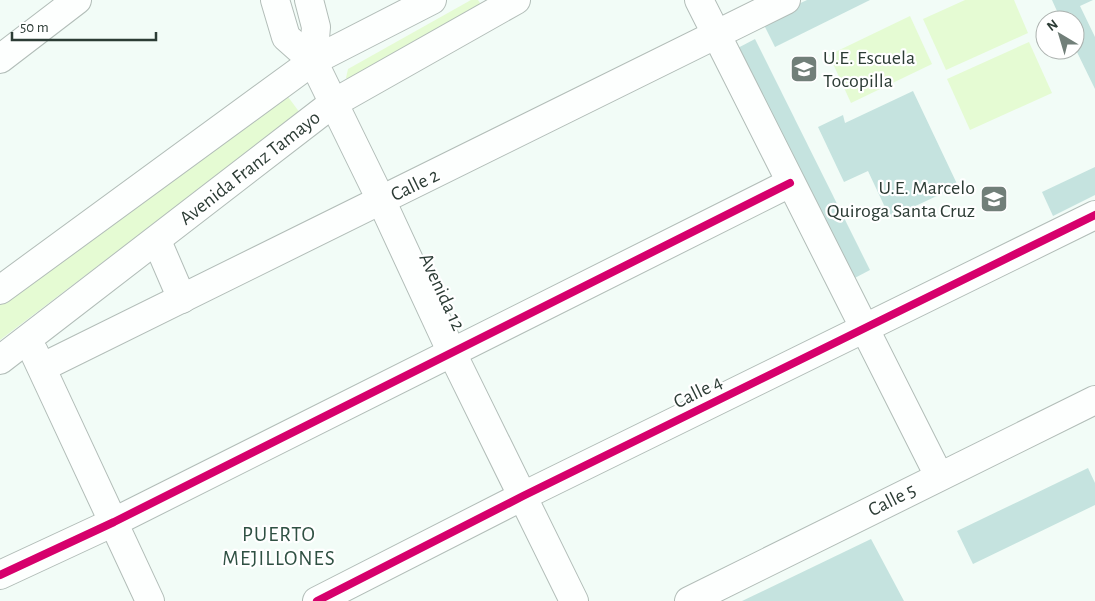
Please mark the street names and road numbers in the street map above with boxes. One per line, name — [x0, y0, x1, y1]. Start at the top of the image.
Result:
street label: Avenida Franz Tamayo — [176, 107, 324, 229]
street label: Calle 2 — [388, 165, 442, 205]
street label: Avenida 12 — [415, 250, 469, 334]
street label: Calle 4 — [670, 372, 726, 412]
street label: Calle 5 — [865, 480, 919, 520]

